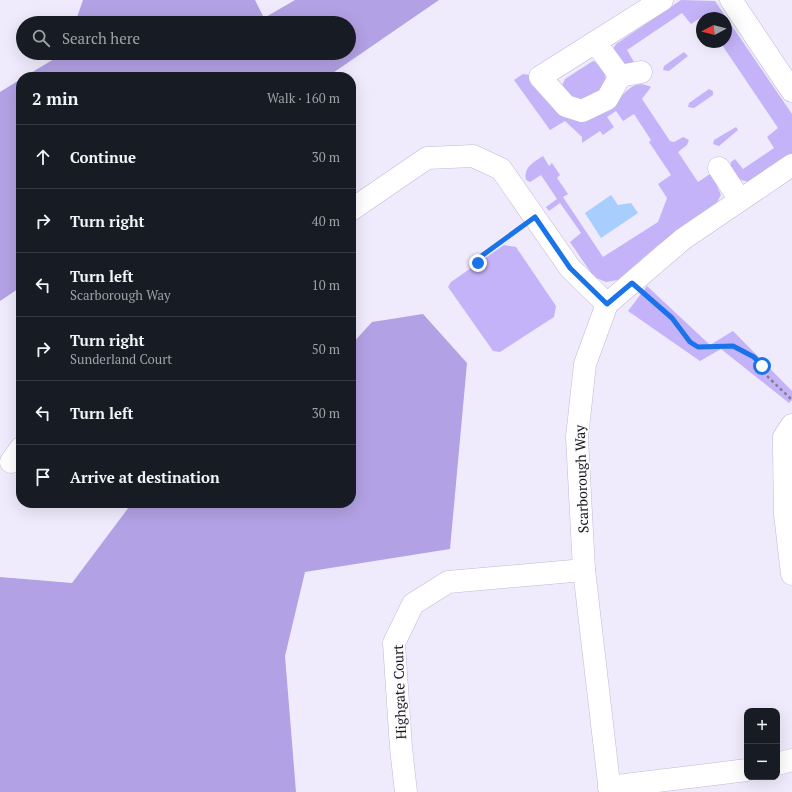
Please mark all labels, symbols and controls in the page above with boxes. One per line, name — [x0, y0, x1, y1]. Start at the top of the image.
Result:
north arrow — [696, 12, 732, 48]
search box — [16, 16, 356, 60]
icon: search — [30, 27, 52, 49]
text: Search here — [62, 28, 140, 48]
text: 2 min — [32, 87, 79, 110]
text: Walk · 160 m — [267, 89, 340, 107]
icon: ahead — [32, 146, 54, 168]
text: Continue — [70, 147, 136, 167]
text: 30 m — [312, 148, 340, 166]
icon: right — [32, 210, 54, 232]
text: Turn right — [70, 211, 145, 231]
text: 40 m — [312, 212, 340, 230]
route end — [469, 254, 487, 272]
text: Turn left — [70, 266, 134, 286]
icon: left — [32, 274, 54, 296]
text: 10 m — [312, 276, 340, 294]
text: Scarborough Way — [70, 286, 171, 304]
text: Turn right — [70, 330, 145, 350]
icon: right — [32, 338, 54, 360]
text: 50 m — [312, 340, 340, 358]
text: Sunderland Court — [70, 350, 172, 368]
route start — [753, 357, 771, 375]
icon: left — [32, 402, 54, 424]
text: Turn left — [70, 403, 134, 423]
text: 30 m — [312, 404, 340, 422]
street label: Scarborough Way — [570, 424, 592, 533]
icon: arrive — [32, 466, 54, 488]
text: Arrive at destination — [70, 467, 220, 487]
street label: Highgate Court — [388, 643, 410, 740]
map controls — [744, 708, 780, 780]
button: + — [744, 708, 780, 744]
button: − — [744, 744, 780, 780]

